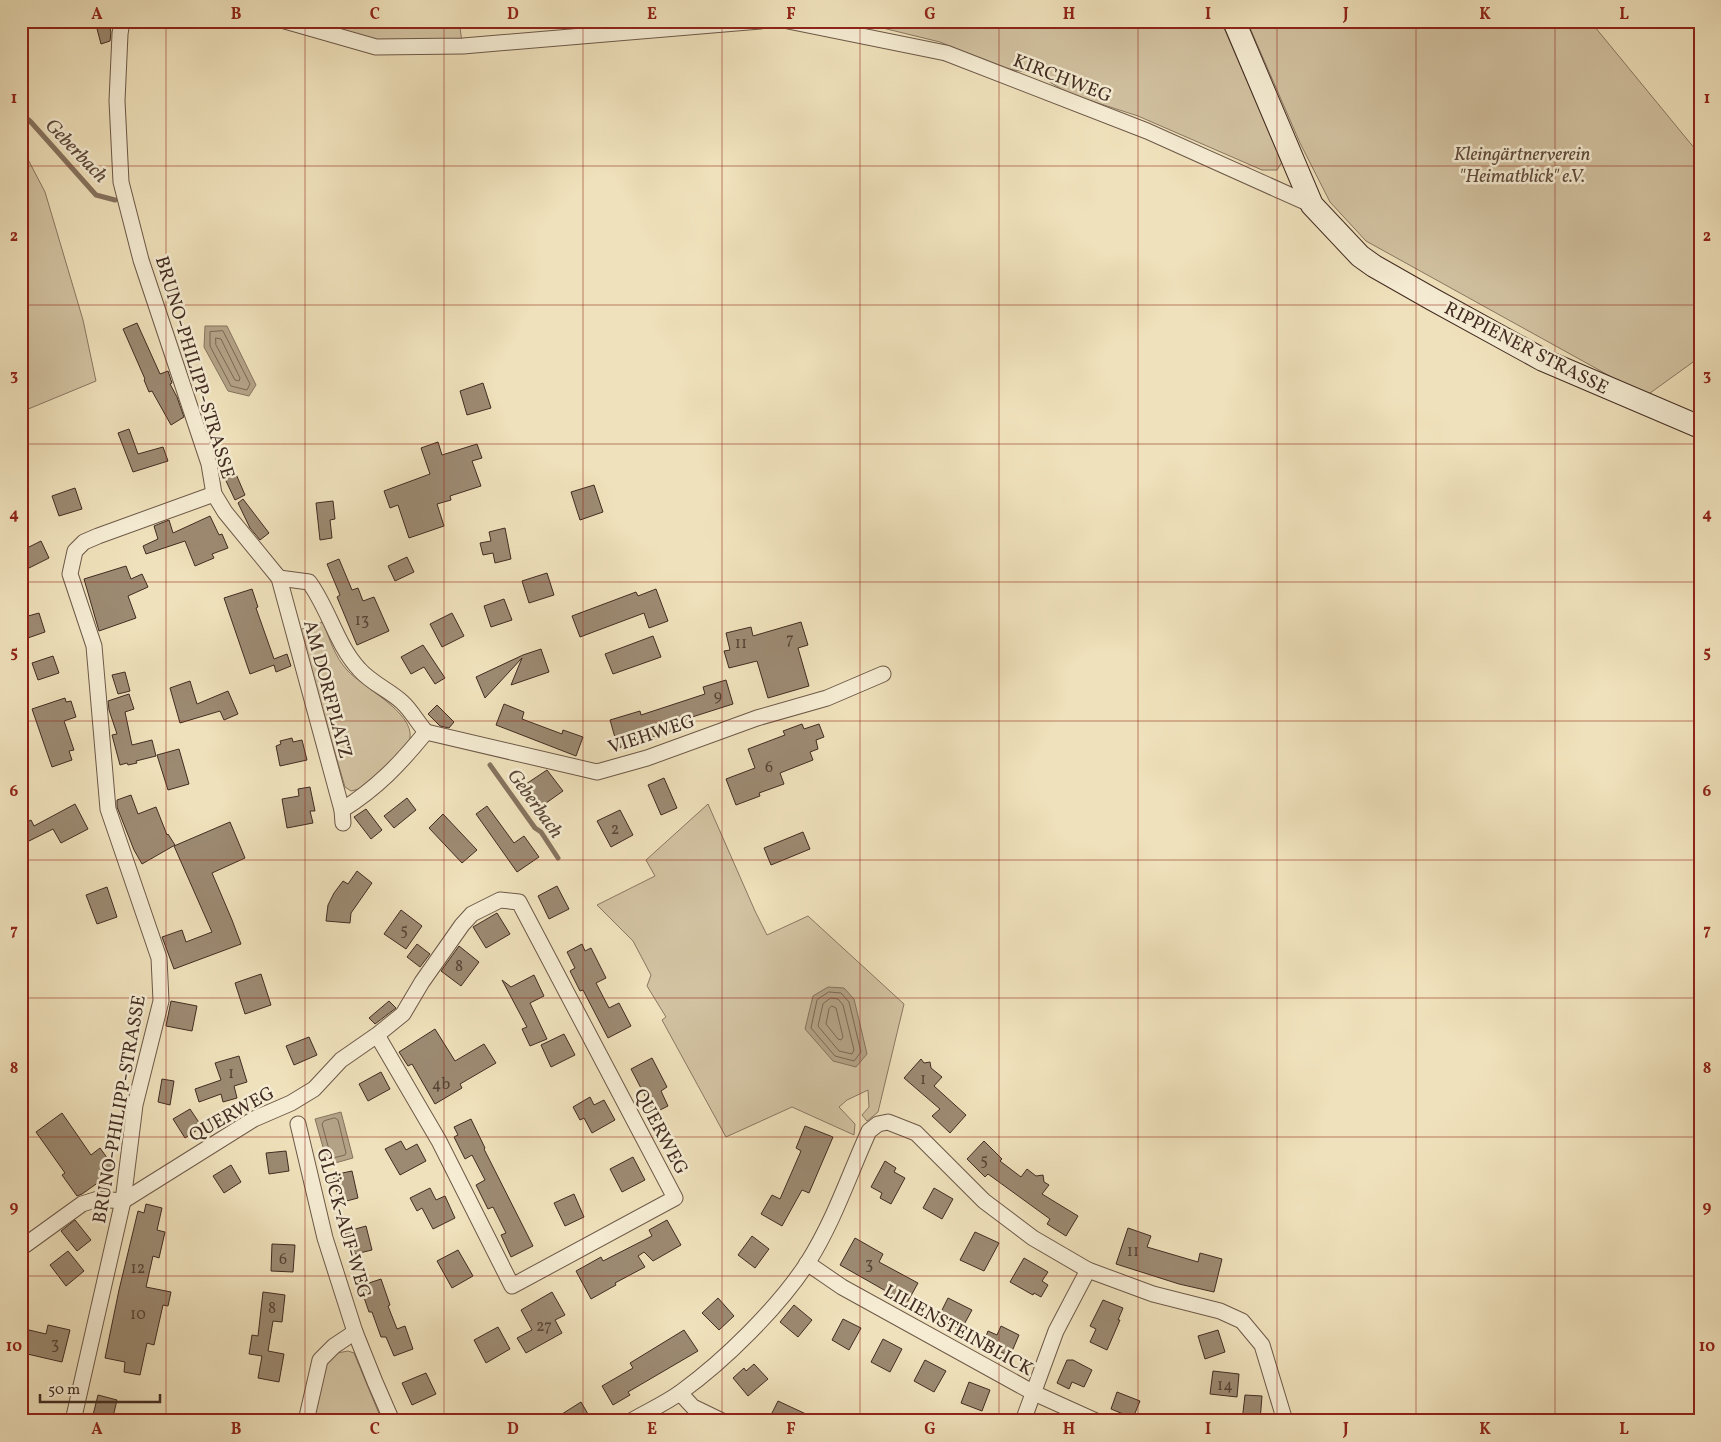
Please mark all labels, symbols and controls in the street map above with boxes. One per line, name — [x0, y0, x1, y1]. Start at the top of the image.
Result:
text: A — [91, 4, 103, 26]
text: B — [231, 4, 242, 26]
text: C — [370, 4, 380, 26]
text: D — [507, 4, 519, 26]
text: E — [647, 4, 657, 26]
text: F — [786, 4, 796, 26]
text: G — [924, 4, 936, 26]
text: H — [1063, 4, 1075, 26]
text: I — [1205, 4, 1211, 26]
text: J — [1342, 4, 1349, 26]
text: K — [1479, 4, 1491, 26]
text: L — [1619, 4, 1629, 26]
street label: KIRCHWEG — [1009, 48, 1115, 110]
text: 1 — [11, 88, 17, 110]
text: 1 — [1704, 88, 1710, 110]
water label: Geberbach — [38, 113, 113, 190]
park label: Kleingärtnerverein "Heimatblick" e.V. — [1454, 142, 1590, 190]
text: 2 — [10, 226, 18, 248]
text: 2 — [1703, 226, 1711, 248]
street label: BRUNO-PHILIPP-STRASSE — [148, 253, 240, 482]
street label: RIPPIENER STRASSE — [1439, 296, 1613, 402]
text: 3 — [10, 365, 18, 387]
text: 3 — [1703, 365, 1711, 387]
text: 4 — [9, 504, 19, 526]
text: 4 — [1702, 504, 1712, 526]
house number: 13 — [355, 610, 369, 632]
street label: AM DORFPLATZ — [296, 617, 358, 762]
house number: 7 — [786, 629, 794, 651]
house number: 11 — [735, 633, 747, 655]
text: 5 — [10, 642, 18, 664]
text: 5 — [1703, 642, 1711, 664]
house number: 9 — [714, 686, 722, 708]
street label: VIEHWEG — [605, 709, 698, 761]
house number: 6 — [765, 757, 773, 779]
water label: Geberbach — [500, 764, 569, 845]
text: 6 — [10, 781, 19, 803]
text: 6 — [1703, 781, 1712, 803]
house number: 2 — [611, 819, 619, 841]
text: 7 — [10, 920, 18, 942]
house number: 5 — [400, 920, 408, 942]
text: 7 — [1703, 920, 1711, 942]
house number: 8 — [455, 956, 463, 978]
street label: BRUNO-PHILIPP-STRASSE — [87, 993, 153, 1226]
text: 8 — [10, 1058, 18, 1080]
text: 8 — [1703, 1058, 1711, 1080]
house number: 1 — [228, 1063, 234, 1085]
house number: 1 — [920, 1069, 926, 1091]
house number: 4b — [432, 1074, 450, 1096]
street label: QUERWEG — [184, 1081, 279, 1149]
street label: QUERWEG — [627, 1084, 694, 1180]
street label: GLÜCK-AUF-WEG — [309, 1145, 377, 1302]
house number: 5 — [980, 1150, 988, 1172]
text: 9 — [10, 1197, 19, 1219]
text: 9 — [1703, 1197, 1712, 1219]
house number: 11 — [1127, 1241, 1139, 1263]
house number: 6 — [279, 1249, 287, 1271]
house number: 3 — [865, 1254, 873, 1276]
house number: 12 — [131, 1258, 145, 1280]
street label: LILIENSTEINBLICK — [879, 1279, 1038, 1383]
house number: 8 — [268, 1298, 276, 1320]
house number: 10 — [130, 1304, 146, 1326]
house number: 27 — [536, 1316, 552, 1338]
house number: 3 — [51, 1334, 59, 1356]
text: 10 — [6, 1336, 22, 1358]
text: 10 — [1699, 1336, 1715, 1358]
scale bar — [40, 1372, 160, 1404]
house number: 14 — [1217, 1375, 1233, 1397]
text: 50 m — [48, 1380, 80, 1401]
text: A — [91, 1419, 103, 1441]
text: B — [231, 1419, 242, 1441]
text: C — [370, 1419, 380, 1441]
text: D — [507, 1419, 519, 1441]
text: E — [647, 1419, 657, 1441]
text: F — [786, 1419, 796, 1441]
text: G — [924, 1419, 936, 1441]
text: H — [1063, 1419, 1075, 1441]
text: I — [1205, 1419, 1211, 1441]
text: J — [1342, 1419, 1349, 1441]
text: K — [1479, 1419, 1491, 1441]
text: L — [1619, 1419, 1629, 1441]

